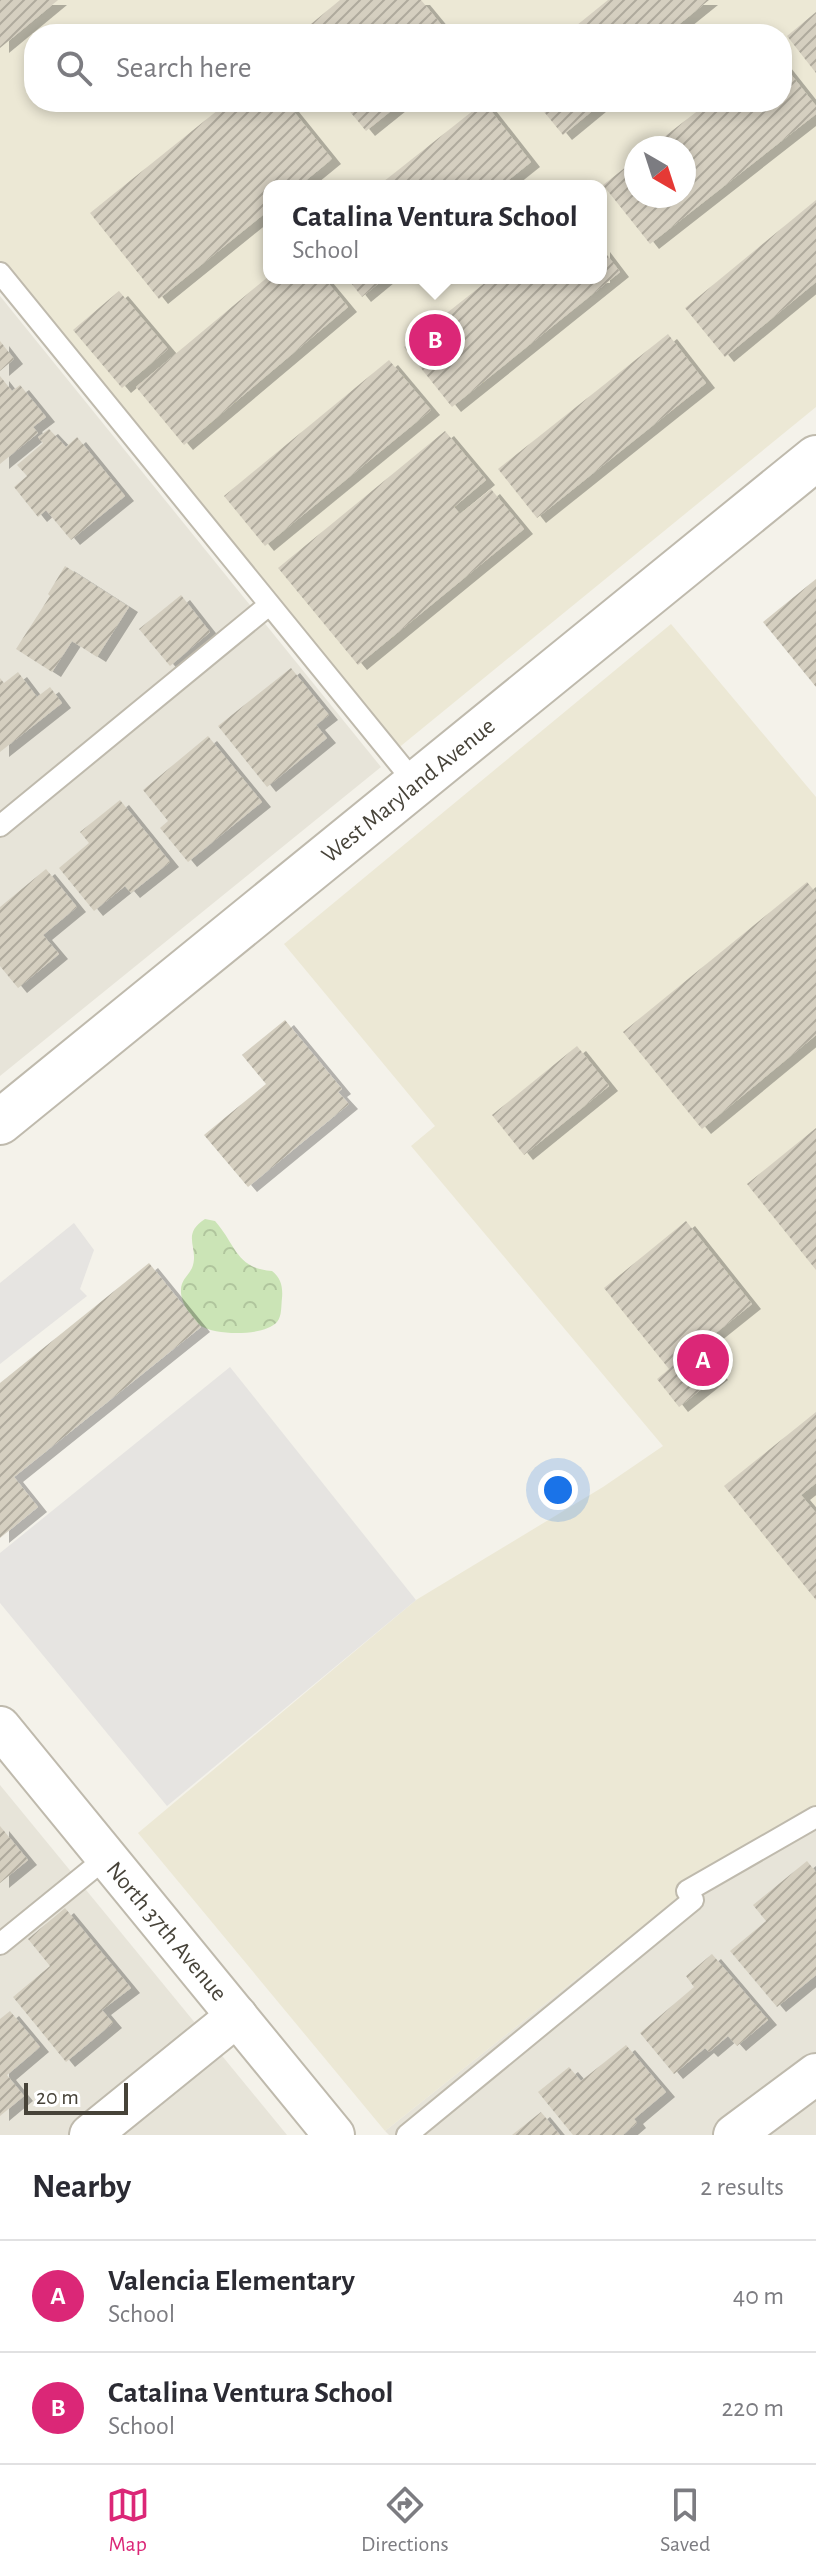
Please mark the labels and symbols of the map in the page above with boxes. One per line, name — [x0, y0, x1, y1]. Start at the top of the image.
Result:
north arrow — [624, 136, 696, 208]
pin: B — [409, 310, 461, 370]
street label: West Maryland Avenue — [317, 714, 500, 868]
pin: A — [677, 1330, 729, 1390]
your location — [538, 1470, 578, 1510]
street label: North 37th Avenue — [101, 1858, 231, 2006]
scale bar — [24, 2079, 128, 2115]

